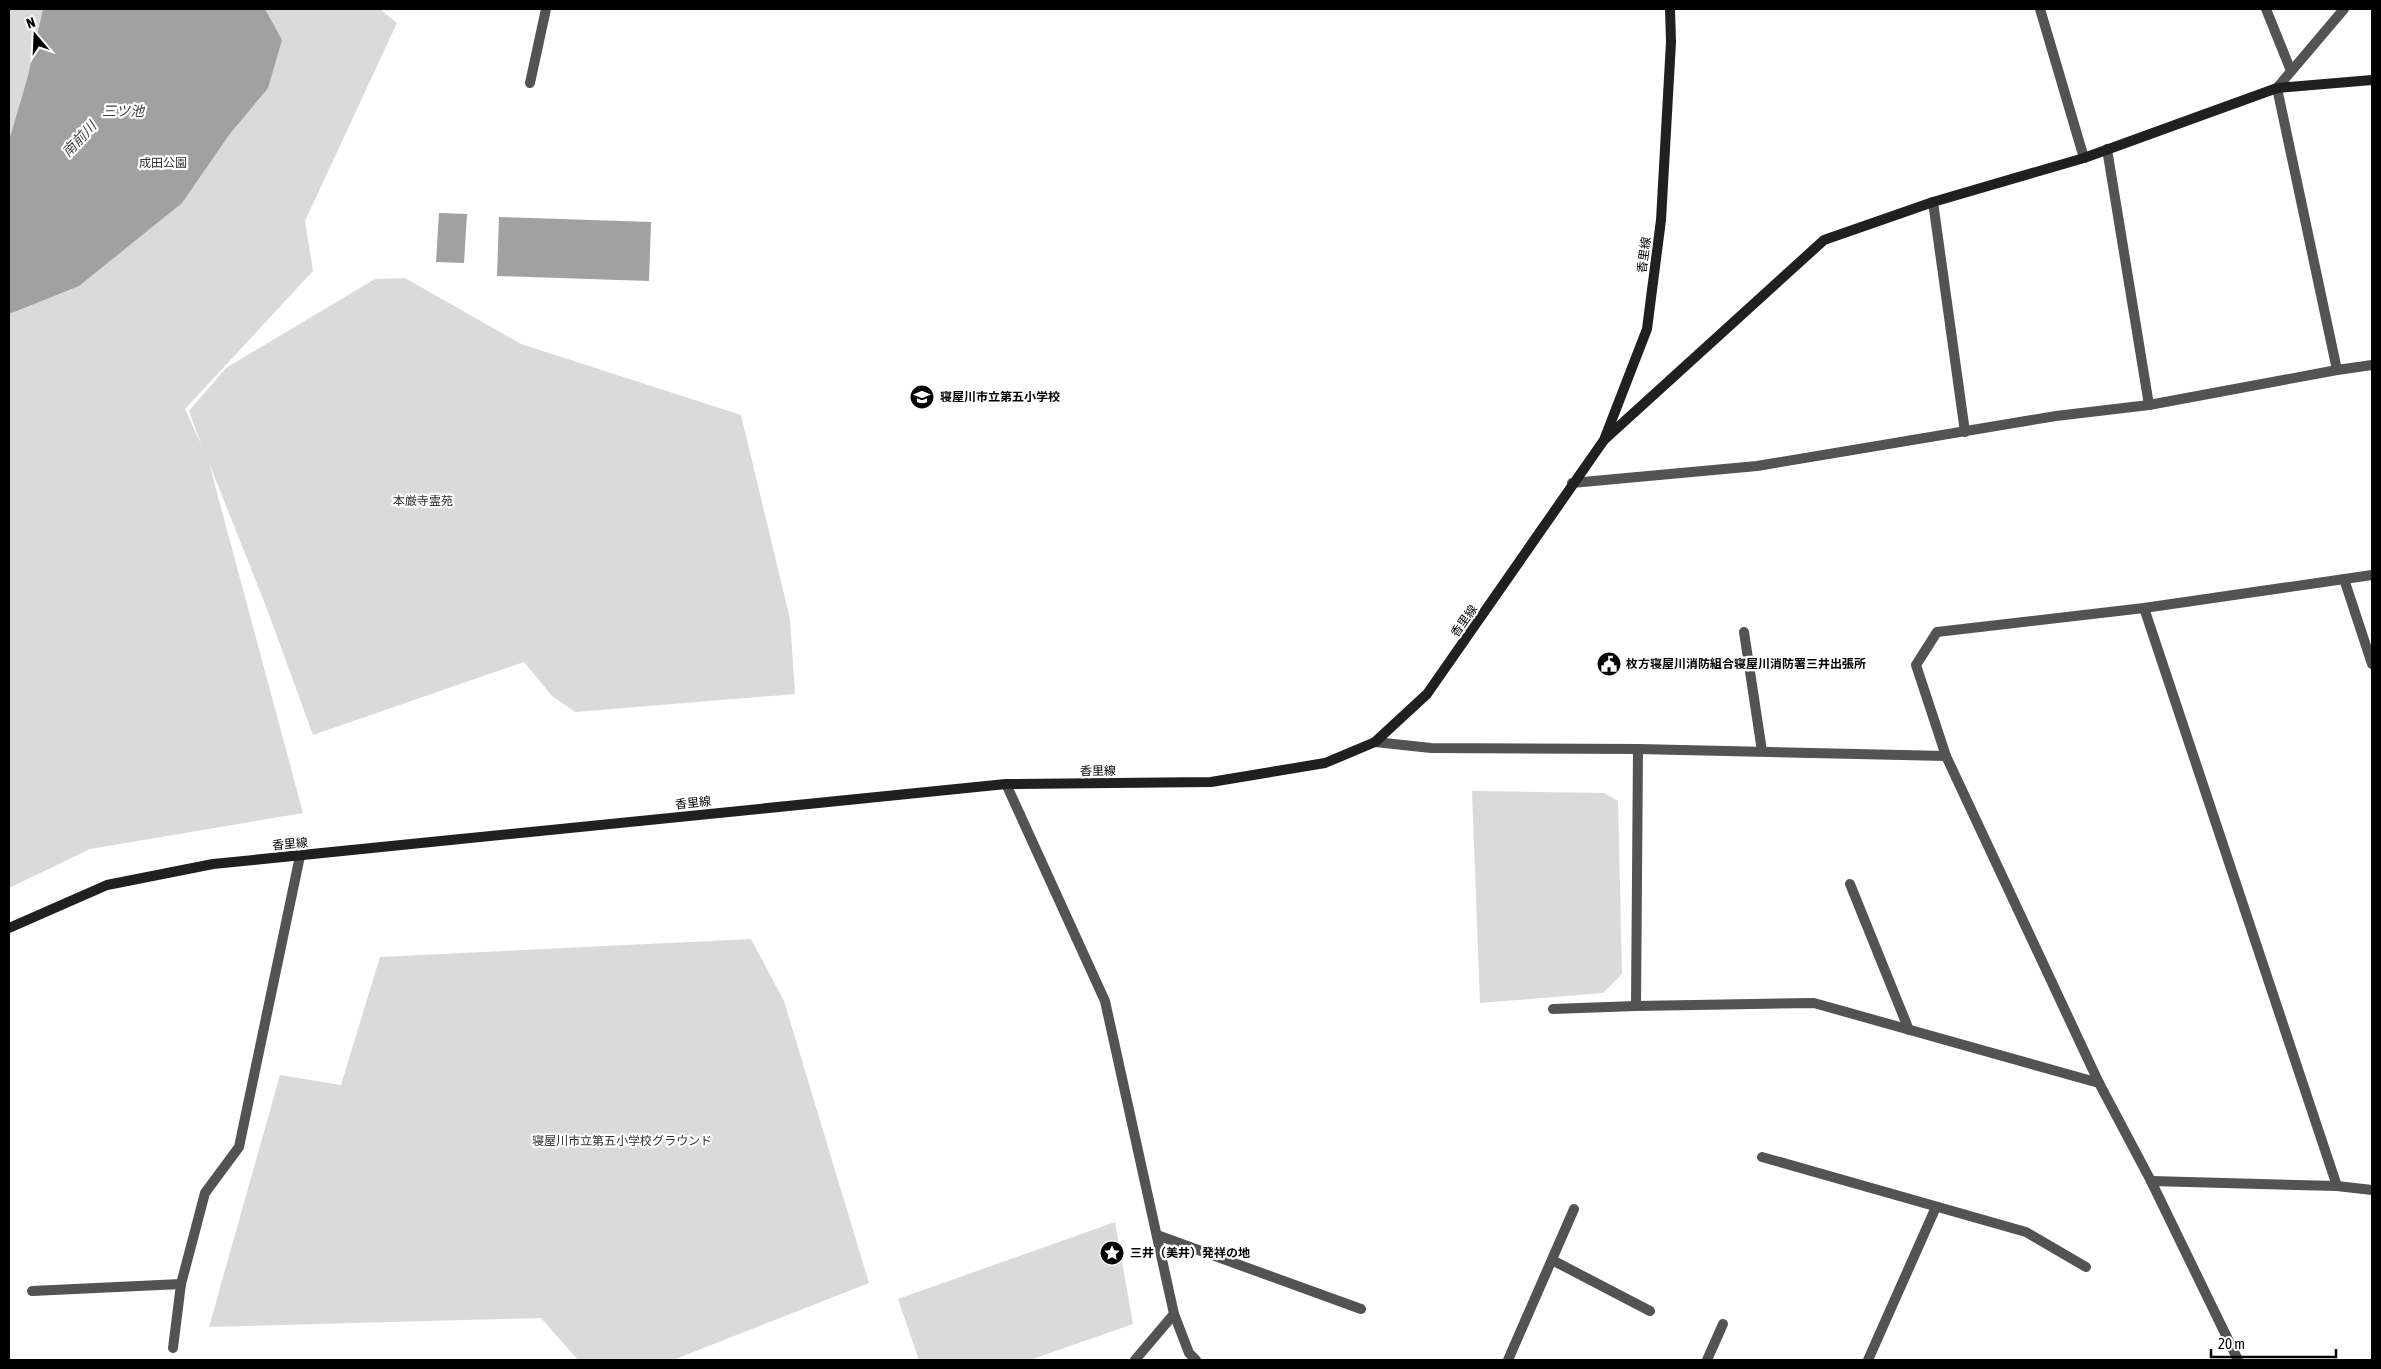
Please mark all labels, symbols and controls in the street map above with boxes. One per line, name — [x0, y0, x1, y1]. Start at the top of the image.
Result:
north arrow — [10, 10, 60, 60]
text: N — [24, 14, 37, 32]
water label: 三ツ池 — [102, 103, 146, 119]
water label: 南前川 — [59, 117, 101, 160]
park label: 成田公園 — [139, 156, 187, 170]
street label: 香里線 — [1635, 236, 1653, 274]
school or university icon: 寝屋川市立第五小学校 — [909, 384, 935, 410]
place label: 寝屋川市立第五小学校 — [940, 390, 1060, 404]
park label: 本厳寺霊苑 — [393, 494, 453, 508]
street label: 香里線 — [1448, 602, 1480, 640]
public building icon: 枚方寝屋川消防組合寝屋川消防署三井出張所 — [1596, 651, 1622, 677]
place label: 枚方寝屋川消防組合寝屋川消防署三井出張所 — [1626, 657, 1866, 671]
street label: 香里線 — [1080, 764, 1116, 778]
street label: 香里線 — [674, 794, 712, 812]
street label: 香里線 — [271, 835, 309, 853]
park label: 寝屋川市立第五小学校グラウンド — [532, 1134, 712, 1148]
place icon: 三井（美井）発祥の地 — [1099, 1240, 1125, 1266]
place label: 三井（美井）発祥の地 — [1130, 1246, 1250, 1260]
scale bar — [2211, 1326, 2336, 1358]
text: 20 m — [2218, 1335, 2245, 1352]

